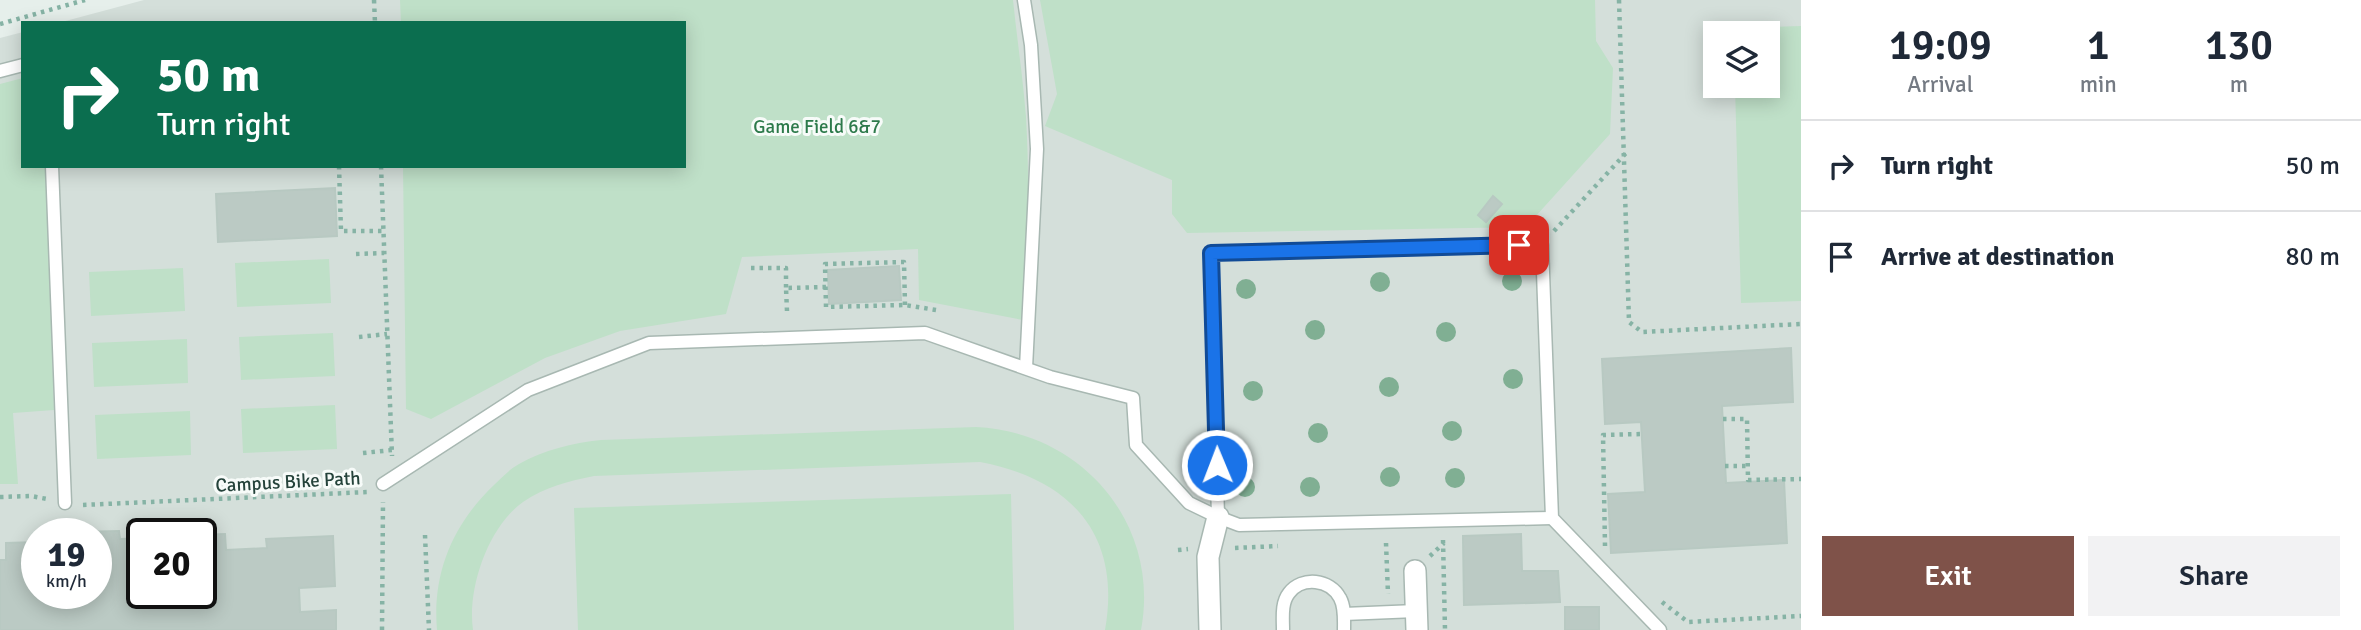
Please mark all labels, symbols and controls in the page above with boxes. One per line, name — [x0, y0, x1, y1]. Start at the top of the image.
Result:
text: 19:09 — [1889, 20, 1992, 71]
text: 1 — [2087, 20, 2110, 71]
text: 130 — [2205, 20, 2273, 71]
map controls — [1703, 21, 1780, 98]
button: layers — [1703, 21, 1780, 98]
text: 50 m — [157, 45, 260, 105]
icon: right — [42, 49, 133, 140]
text: Arrival — [1907, 70, 1973, 99]
text: min — [2080, 70, 2117, 99]
text: m — [2230, 70, 2248, 99]
text: Turn right — [157, 105, 290, 144]
park label: Game Field 6&7 — [753, 115, 881, 139]
icon: right — [1822, 147, 1860, 185]
text: Turn right — [1881, 150, 1993, 182]
text: 50 m — [2285, 150, 2340, 182]
pin — [1489, 215, 1549, 275]
icon: arrive — [1500, 226, 1538, 264]
icon: arrive — [1822, 238, 1860, 276]
text: Arrive at destination — [1881, 241, 2114, 273]
text: 80 m — [2285, 241, 2340, 273]
position arrow — [1180, 428, 1254, 502]
street label: Campus Bike Path — [215, 466, 361, 498]
speed limit sign: 20 — [126, 518, 217, 609]
text: 19 — [48, 533, 85, 576]
button: Exit — [1822, 536, 2074, 616]
button: Share — [2088, 536, 2340, 616]
text: km/h — [46, 570, 87, 592]

